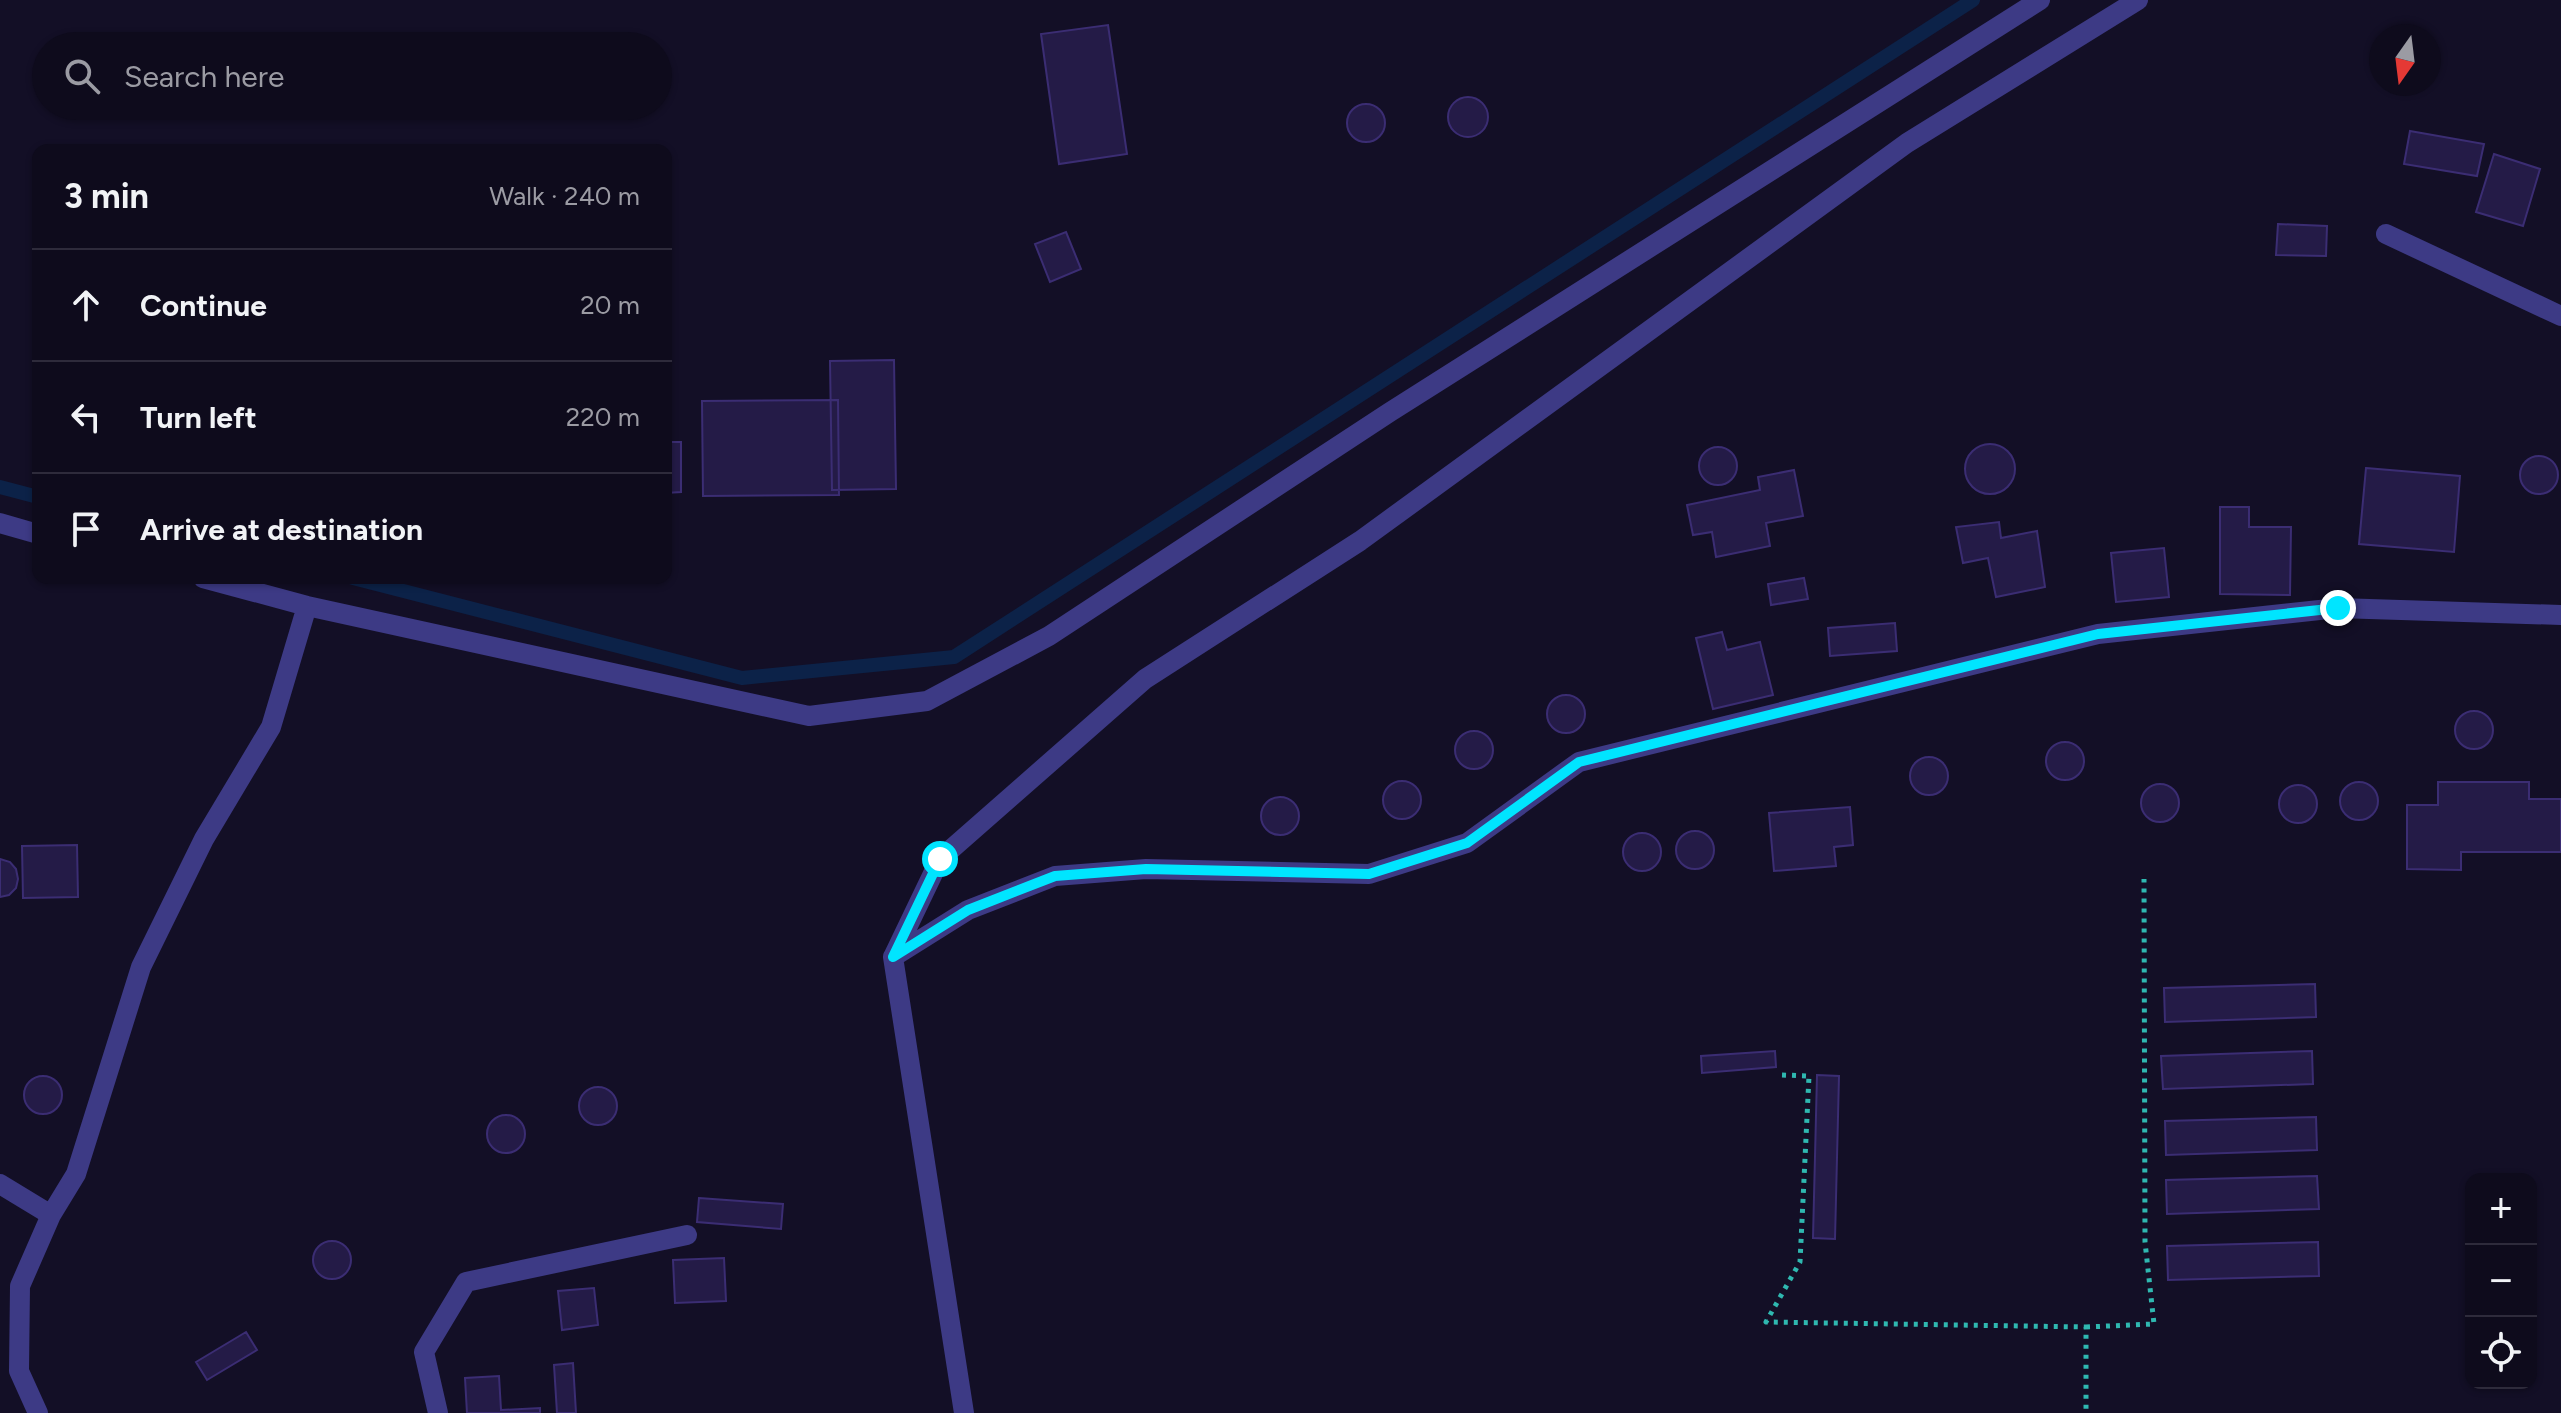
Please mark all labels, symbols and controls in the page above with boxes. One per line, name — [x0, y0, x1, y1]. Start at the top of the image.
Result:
north arrow — [2369, 24, 2441, 96]
search box — [32, 32, 672, 120]
icon: search — [60, 54, 104, 98]
text: Search here — [124, 58, 284, 95]
text: 3 min — [64, 176, 149, 217]
text: Walk · 240 m — [489, 180, 640, 212]
icon: ahead — [64, 283, 108, 327]
text: Continue — [140, 287, 267, 324]
text: 20 m — [580, 289, 640, 321]
icon: left — [64, 395, 108, 439]
text: Turn left — [140, 399, 257, 436]
text: 220 m — [566, 401, 640, 433]
icon: arrive — [64, 507, 108, 551]
text: Arrive at destination — [140, 511, 423, 548]
route end — [2320, 590, 2356, 626]
route start — [922, 841, 958, 877]
map controls — [2465, 1173, 2537, 1389]
button: + — [2465, 1173, 2537, 1245]
button: − — [2465, 1245, 2537, 1317]
button: locate — [2465, 1317, 2537, 1389]

